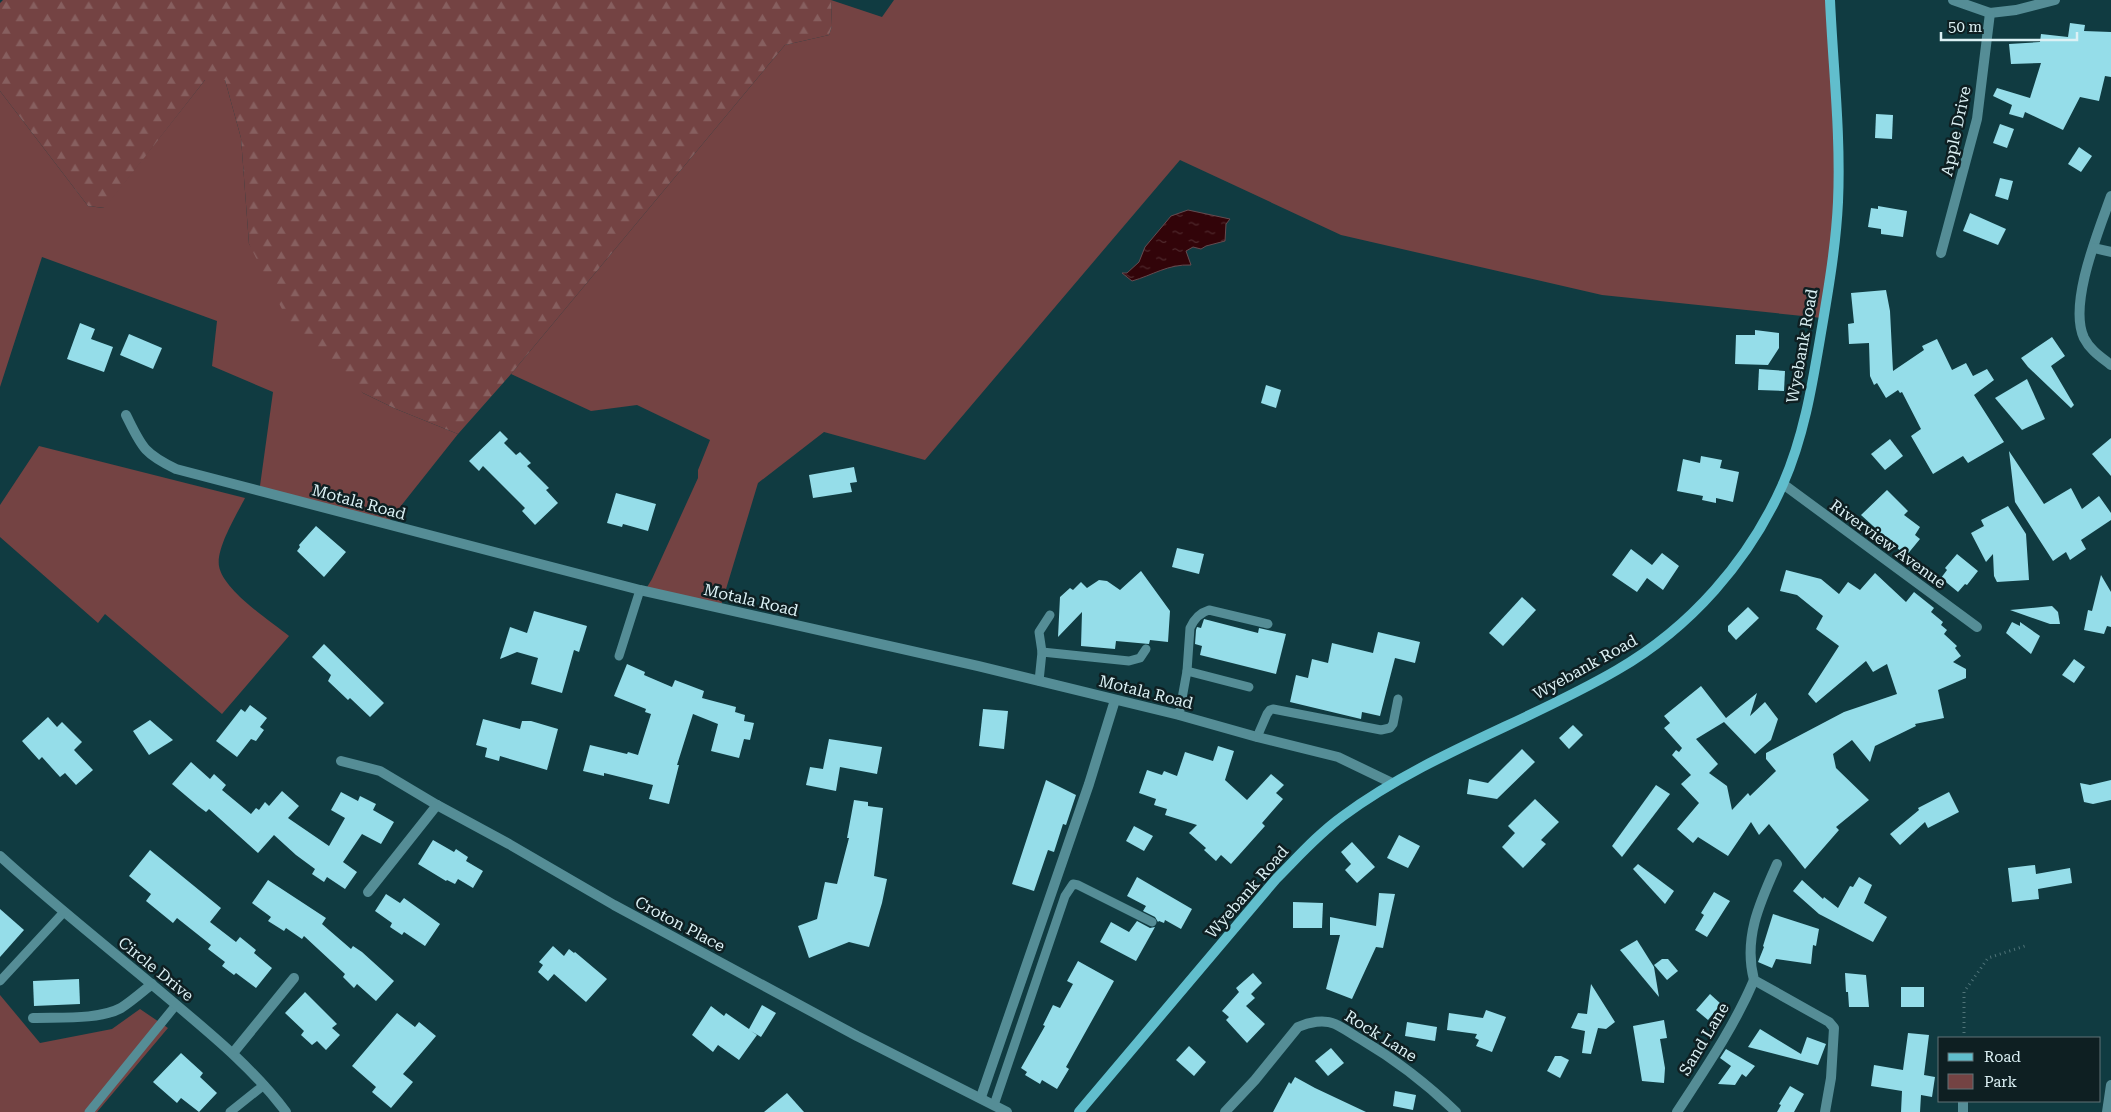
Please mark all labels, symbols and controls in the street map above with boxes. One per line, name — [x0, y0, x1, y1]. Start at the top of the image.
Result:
scale bar — [1941, 10, 2077, 42]
text: 50 m — [1948, 18, 1983, 36]
street label: Apple Drive — [1937, 84, 1975, 178]
street label: Wyebank Road — [1783, 287, 1821, 405]
street label: Motala Road — [310, 480, 408, 524]
street label: Riverview Avenue — [1826, 496, 1950, 593]
street label: Motala Road — [702, 580, 800, 620]
street label: Wyebank Road — [1530, 631, 1640, 703]
street label: Motala Road — [1097, 671, 1195, 713]
street label: Wyebank Road — [1202, 842, 1292, 942]
street label: Croton Place — [632, 892, 728, 956]
street label: Circle Drive — [114, 933, 198, 1005]
street label: Sand Lane — [1675, 999, 1733, 1079]
street label: Rock Lane — [1341, 1006, 1421, 1066]
legend — [1938, 1037, 2101, 1102]
text: Road — [1984, 1048, 2021, 1066]
text: Park — [1984, 1073, 2018, 1091]

